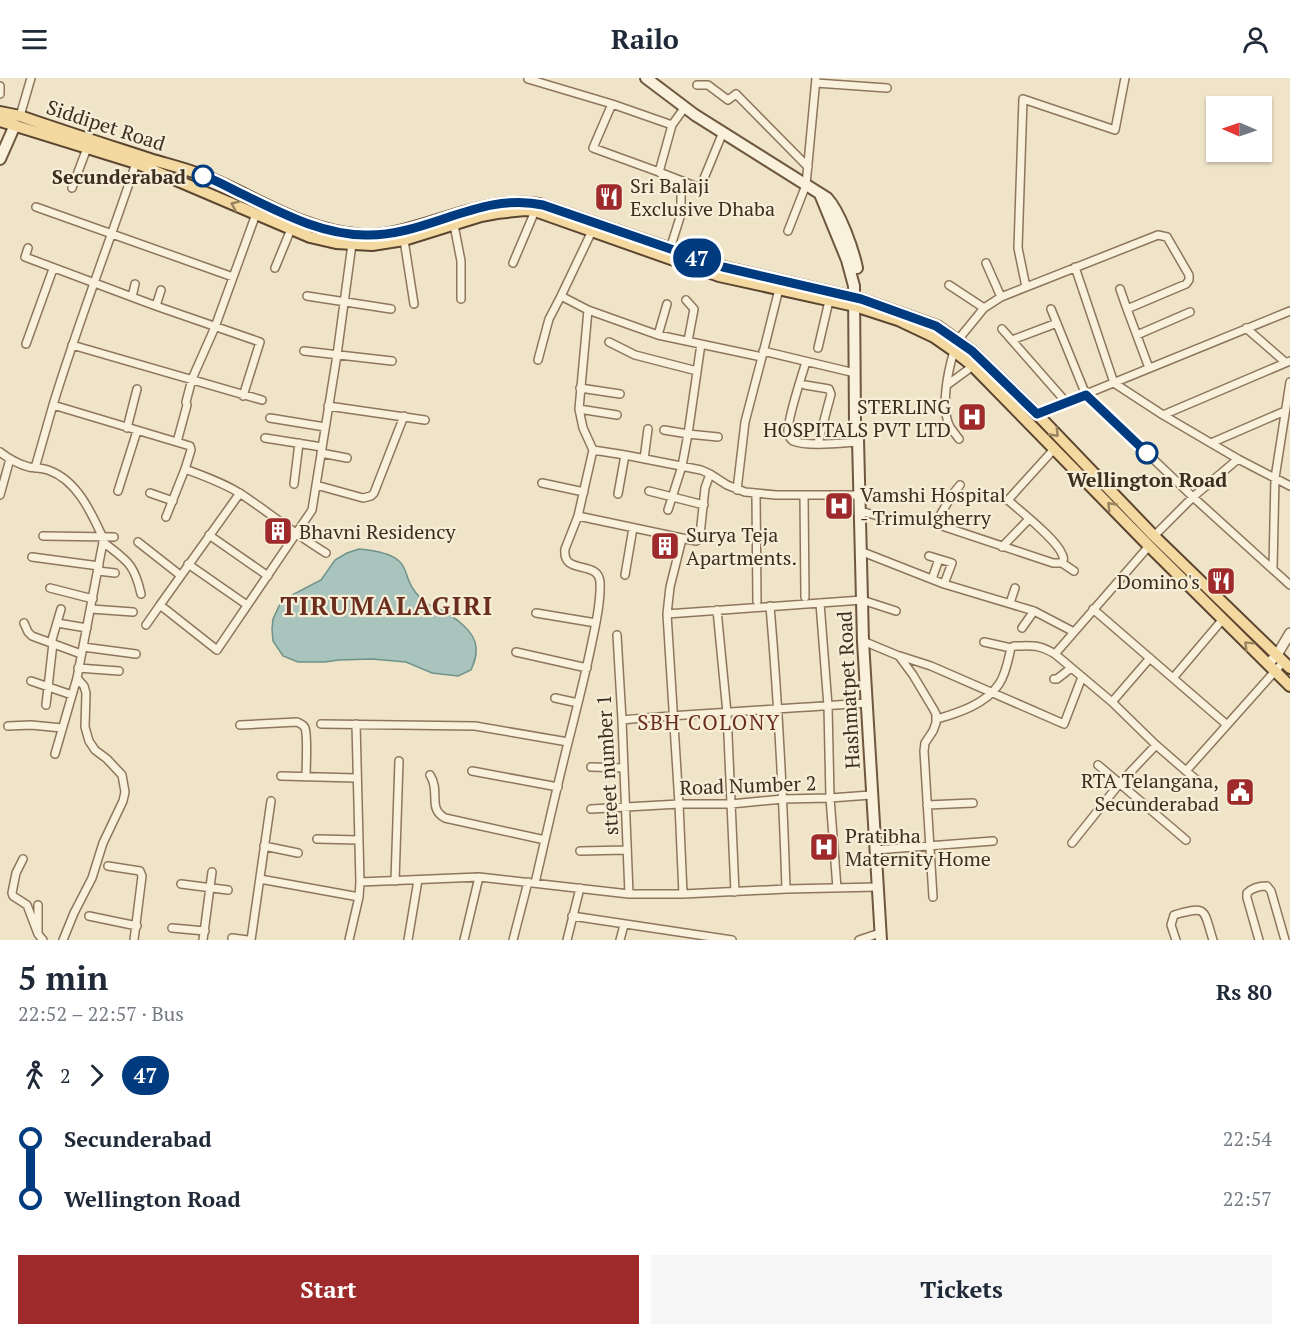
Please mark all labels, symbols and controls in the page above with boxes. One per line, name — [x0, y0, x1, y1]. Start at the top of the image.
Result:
text: Railo — [611, 21, 679, 57]
icon: menu — [18, 23, 51, 56]
icon: person — [1239, 23, 1272, 56]
street label: Siddipet Road — [43, 93, 169, 157]
north arrow — [1206, 96, 1272, 162]
map controls — [1206, 96, 1272, 162]
place label: Secunderabad — [52, 163, 186, 190]
marker: Secunderabad — [192, 165, 214, 187]
place label: Sri Balaji Exclusive Dhaba — [630, 172, 775, 222]
restaurant icon: Sri Balaji Exclusive Dhaba — [593, 181, 625, 213]
one-way arrow — [230, 200, 241, 212]
line badge: 47 — [670, 238, 724, 278]
text: 47 — [685, 244, 709, 272]
place label: STERLING HOSPITALS PVT LTD — [763, 393, 951, 443]
hospital icon: STERLING HOSPITALS PVT LTD — [956, 401, 988, 433]
one-way arrow — [1048, 427, 1059, 437]
marker: Wellington Road — [1136, 442, 1158, 464]
place label: Wellington Road — [1067, 466, 1227, 493]
place label: Vamshi Hospital - Trimulgherry — [860, 481, 1006, 531]
hospital icon: Vamshi Hospital - Trimulgherry — [823, 490, 855, 522]
one-way arrow — [1107, 503, 1118, 513]
building icon: Bhavni Residency — [262, 515, 294, 547]
place label: Bhavni Residency — [299, 518, 456, 545]
place label: Surya Teja Apartments. — [686, 521, 797, 571]
building icon: Surya Teja Apartments. — [649, 530, 681, 562]
restaurant icon: Domino's — [1205, 565, 1237, 597]
place label: Domino's — [1117, 568, 1200, 595]
district label: TIRUMALAGIRI — [280, 588, 494, 622]
street label: Hashmatpet Road — [830, 610, 866, 770]
one-way arrow — [1245, 641, 1256, 652]
street label: street number 1 — [590, 694, 624, 836]
district label: SBH COLONY — [637, 708, 781, 736]
place label: RTA Telangana, Secunderabad — [1081, 767, 1219, 817]
street label: Road Number 2 — [679, 769, 817, 801]
public building icon: RTA Telangana, Secunderabad — [1224, 776, 1256, 808]
place label: Pratibha Maternity Home — [845, 822, 991, 872]
hospital icon: Pratibha Maternity Home — [808, 831, 840, 863]
text: 5 min — [18, 956, 108, 999]
text: Rs 80 — [1216, 977, 1272, 1006]
text: 22:52 – 22:57 · Bus — [18, 1000, 184, 1027]
icon: walk — [18, 1059, 51, 1092]
icon: forward — [80, 1059, 113, 1092]
text: 47 — [134, 1061, 157, 1089]
text: 2 — [60, 1062, 71, 1089]
text: Secunderabad — [64, 1124, 212, 1153]
text: 22:54 — [1223, 1125, 1272, 1152]
text: Wellington Road — [64, 1184, 241, 1213]
text: 22:57 — [1223, 1185, 1272, 1212]
button: Start — [18, 1255, 639, 1324]
button: Tickets — [651, 1255, 1272, 1324]

